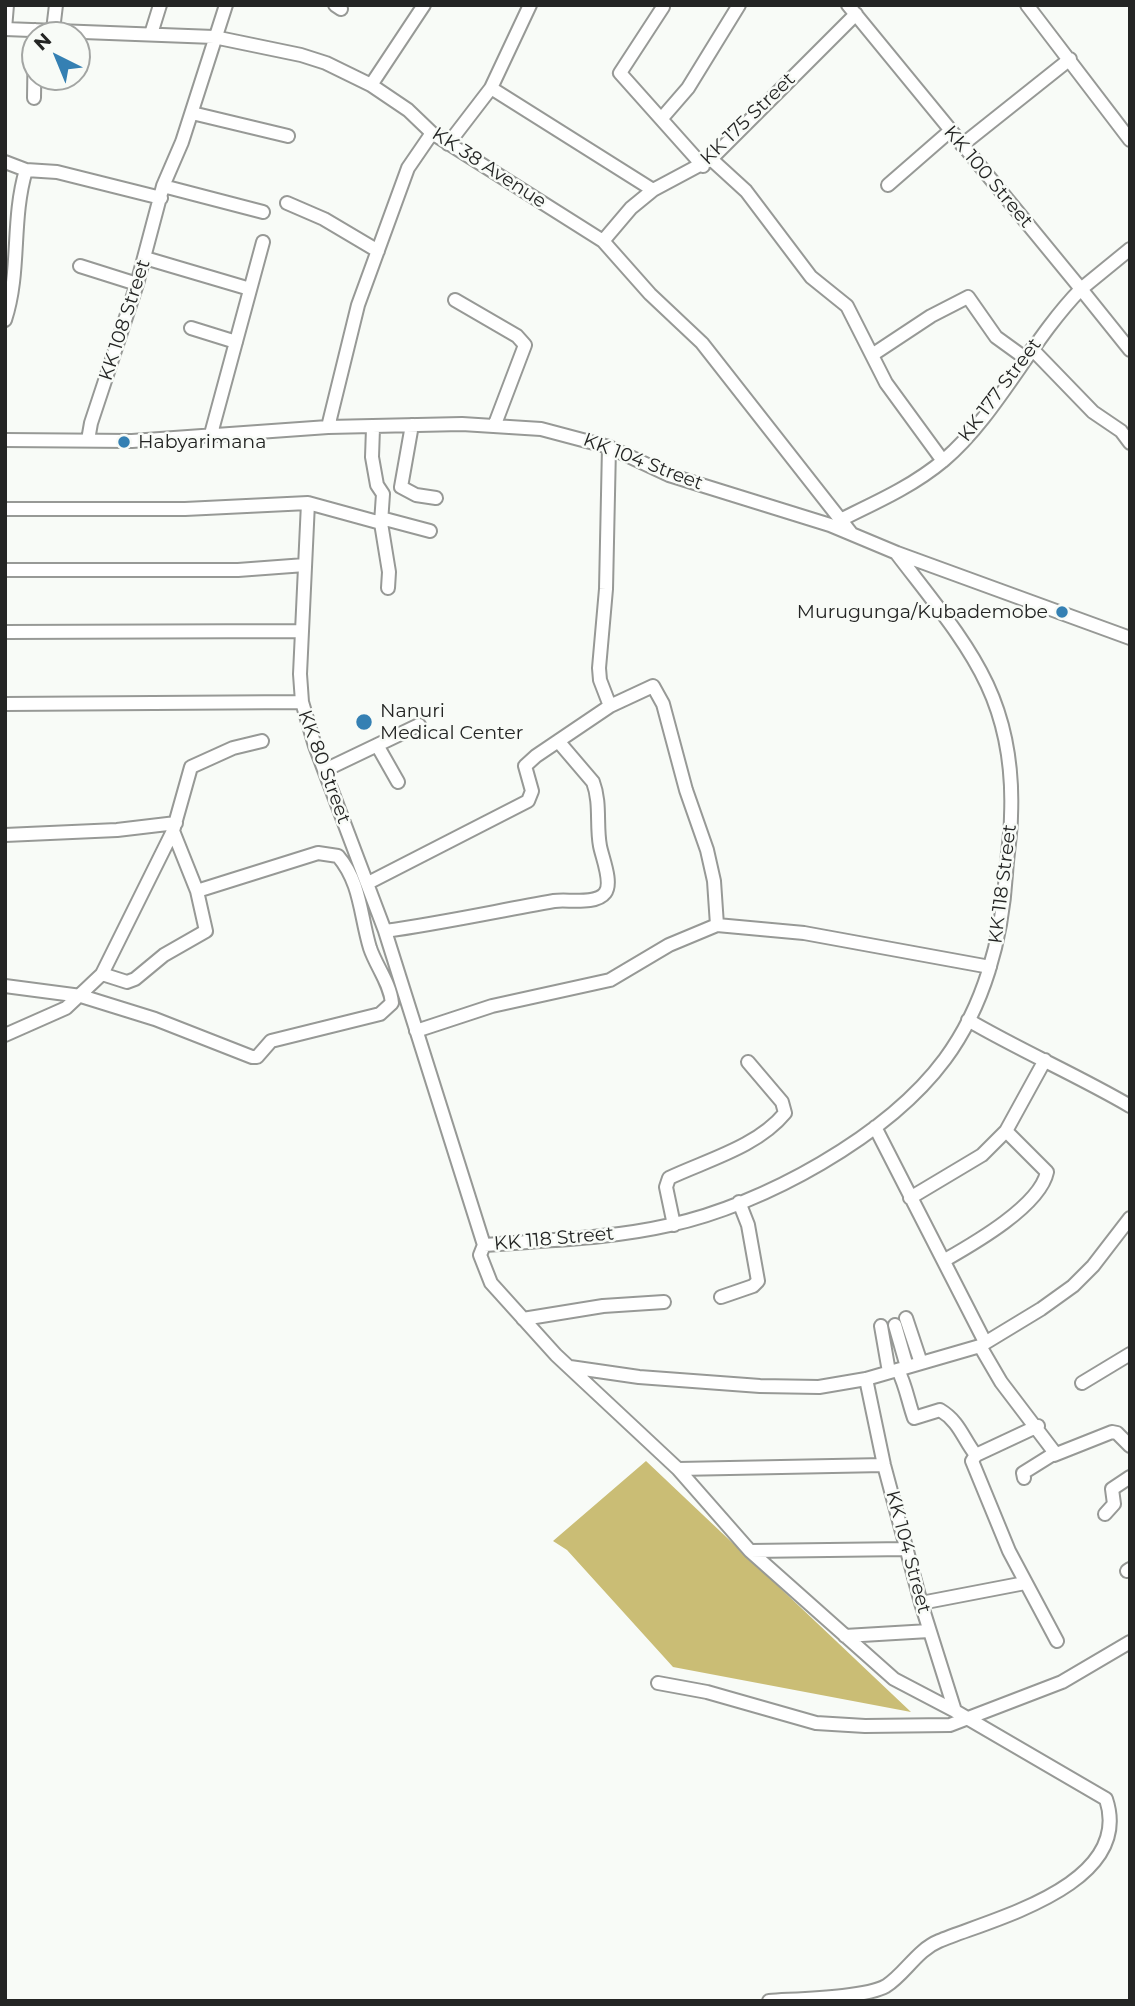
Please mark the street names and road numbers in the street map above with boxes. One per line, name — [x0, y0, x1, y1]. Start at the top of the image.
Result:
street label: KK 175 Street — [696, 68, 800, 170]
street label: KK 100 Street — [939, 121, 1037, 233]
street label: KK 38 Avenue — [428, 123, 550, 213]
street label: KK 108 Street — [95, 257, 155, 383]
street label: KK 177 Street — [954, 334, 1046, 446]
street label: KK 104 Street — [580, 429, 706, 495]
street label: KK 80 Street — [293, 707, 355, 827]
street label: KK 118 Street — [984, 823, 1022, 945]
street label: KK 118 Street — [493, 1222, 615, 1256]
street label: KK 104 Street — [881, 1488, 935, 1616]

